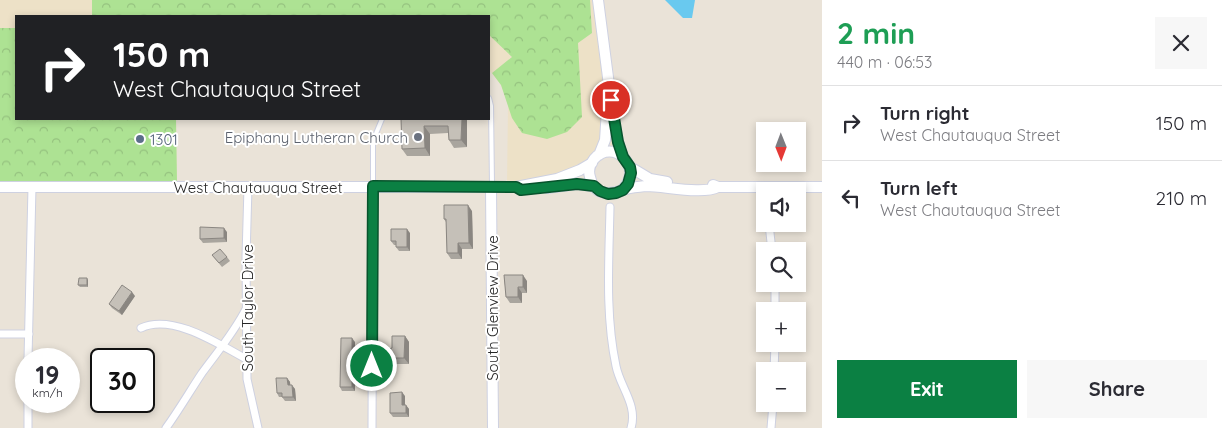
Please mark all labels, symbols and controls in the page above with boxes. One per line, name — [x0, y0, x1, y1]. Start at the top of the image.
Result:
text: 2 min — [837, 14, 915, 52]
button: close — [1155, 17, 1207, 69]
text: 150 m — [113, 32, 210, 76]
icon: right — [30, 35, 95, 100]
text: 440 m · 06:53 — [837, 52, 932, 72]
text: West Chautauqua Street — [113, 75, 361, 103]
pin — [590, 79, 632, 121]
icon: arrive — [597, 86, 625, 114]
text: Turn right — [880, 101, 969, 125]
icon: right — [837, 109, 865, 137]
text: 150 m — [1156, 111, 1207, 135]
north arrow — [756, 122, 806, 172]
map controls — [756, 122, 806, 412]
text: West Chautauqua Street — [880, 125, 1060, 145]
place label: Epiphany Lutheran Church — [225, 128, 408, 147]
place label: 1301 — [150, 130, 178, 149]
marker: Epiphany Lutheran Church — [412, 131, 424, 143]
marker: 1301 — [134, 133, 146, 145]
text: Turn left — [880, 176, 958, 200]
street label: West Chautauqua Street — [173, 178, 343, 197]
button: sound — [756, 182, 806, 232]
icon: left — [837, 184, 865, 212]
text: 210 m — [1156, 186, 1207, 210]
text: West Chautauqua Street — [880, 200, 1060, 220]
street label: South Glenview Drive — [483, 235, 502, 381]
button: search — [756, 242, 806, 292]
street label: South Taylor Drive — [238, 244, 257, 372]
button: + — [756, 302, 806, 352]
position arrow — [345, 339, 397, 391]
speed limit sign: 30 — [90, 348, 155, 413]
text: 19 — [36, 359, 59, 390]
button: Exit — [837, 360, 1017, 418]
button: Share — [1027, 360, 1207, 418]
button: − — [756, 362, 806, 412]
text: km/h — [32, 385, 63, 400]

